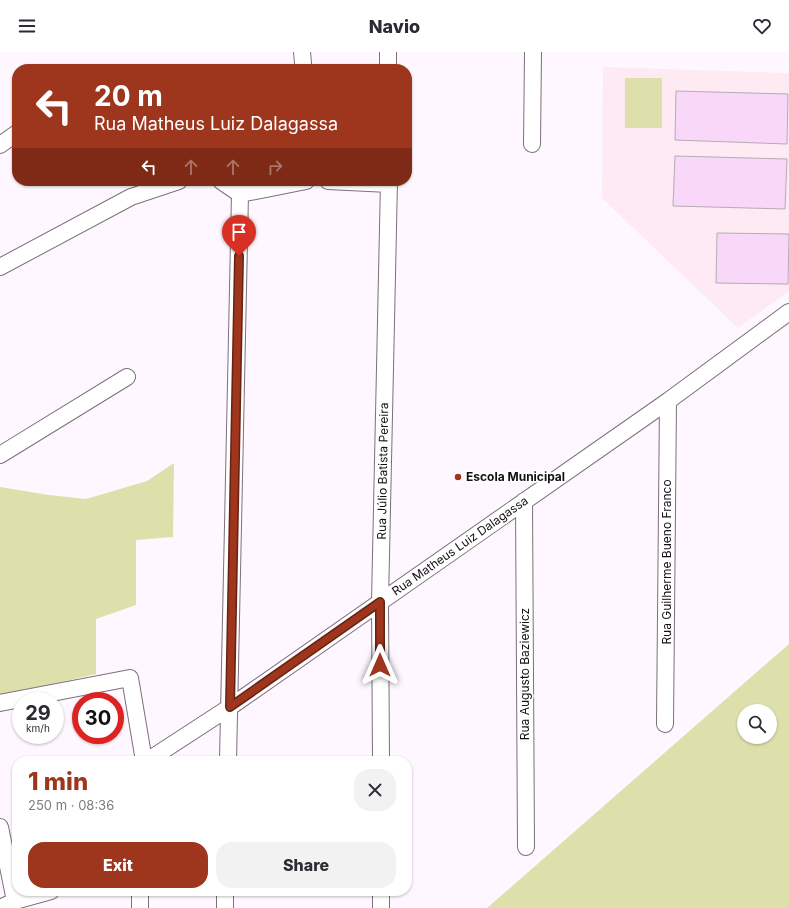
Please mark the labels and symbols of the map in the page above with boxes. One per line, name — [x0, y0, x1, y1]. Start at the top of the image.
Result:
pin — [222, 215, 256, 256]
street label: Rua Júlio Batista Pereira — [374, 402, 391, 540]
place label: Escola Municipal — [466, 469, 565, 484]
marker: Escola Municipal — [453, 472, 463, 482]
street label: Rua Guilherme Bueno Franco — [659, 479, 674, 645]
street label: Rua Matheus Luiz Dalagassa — [389, 493, 531, 598]
street label: Rua Augusto Baziewicz — [517, 608, 532, 740]
position arrow — [359, 644, 401, 686]
speed limit sign: 30 — [72, 692, 124, 744]

